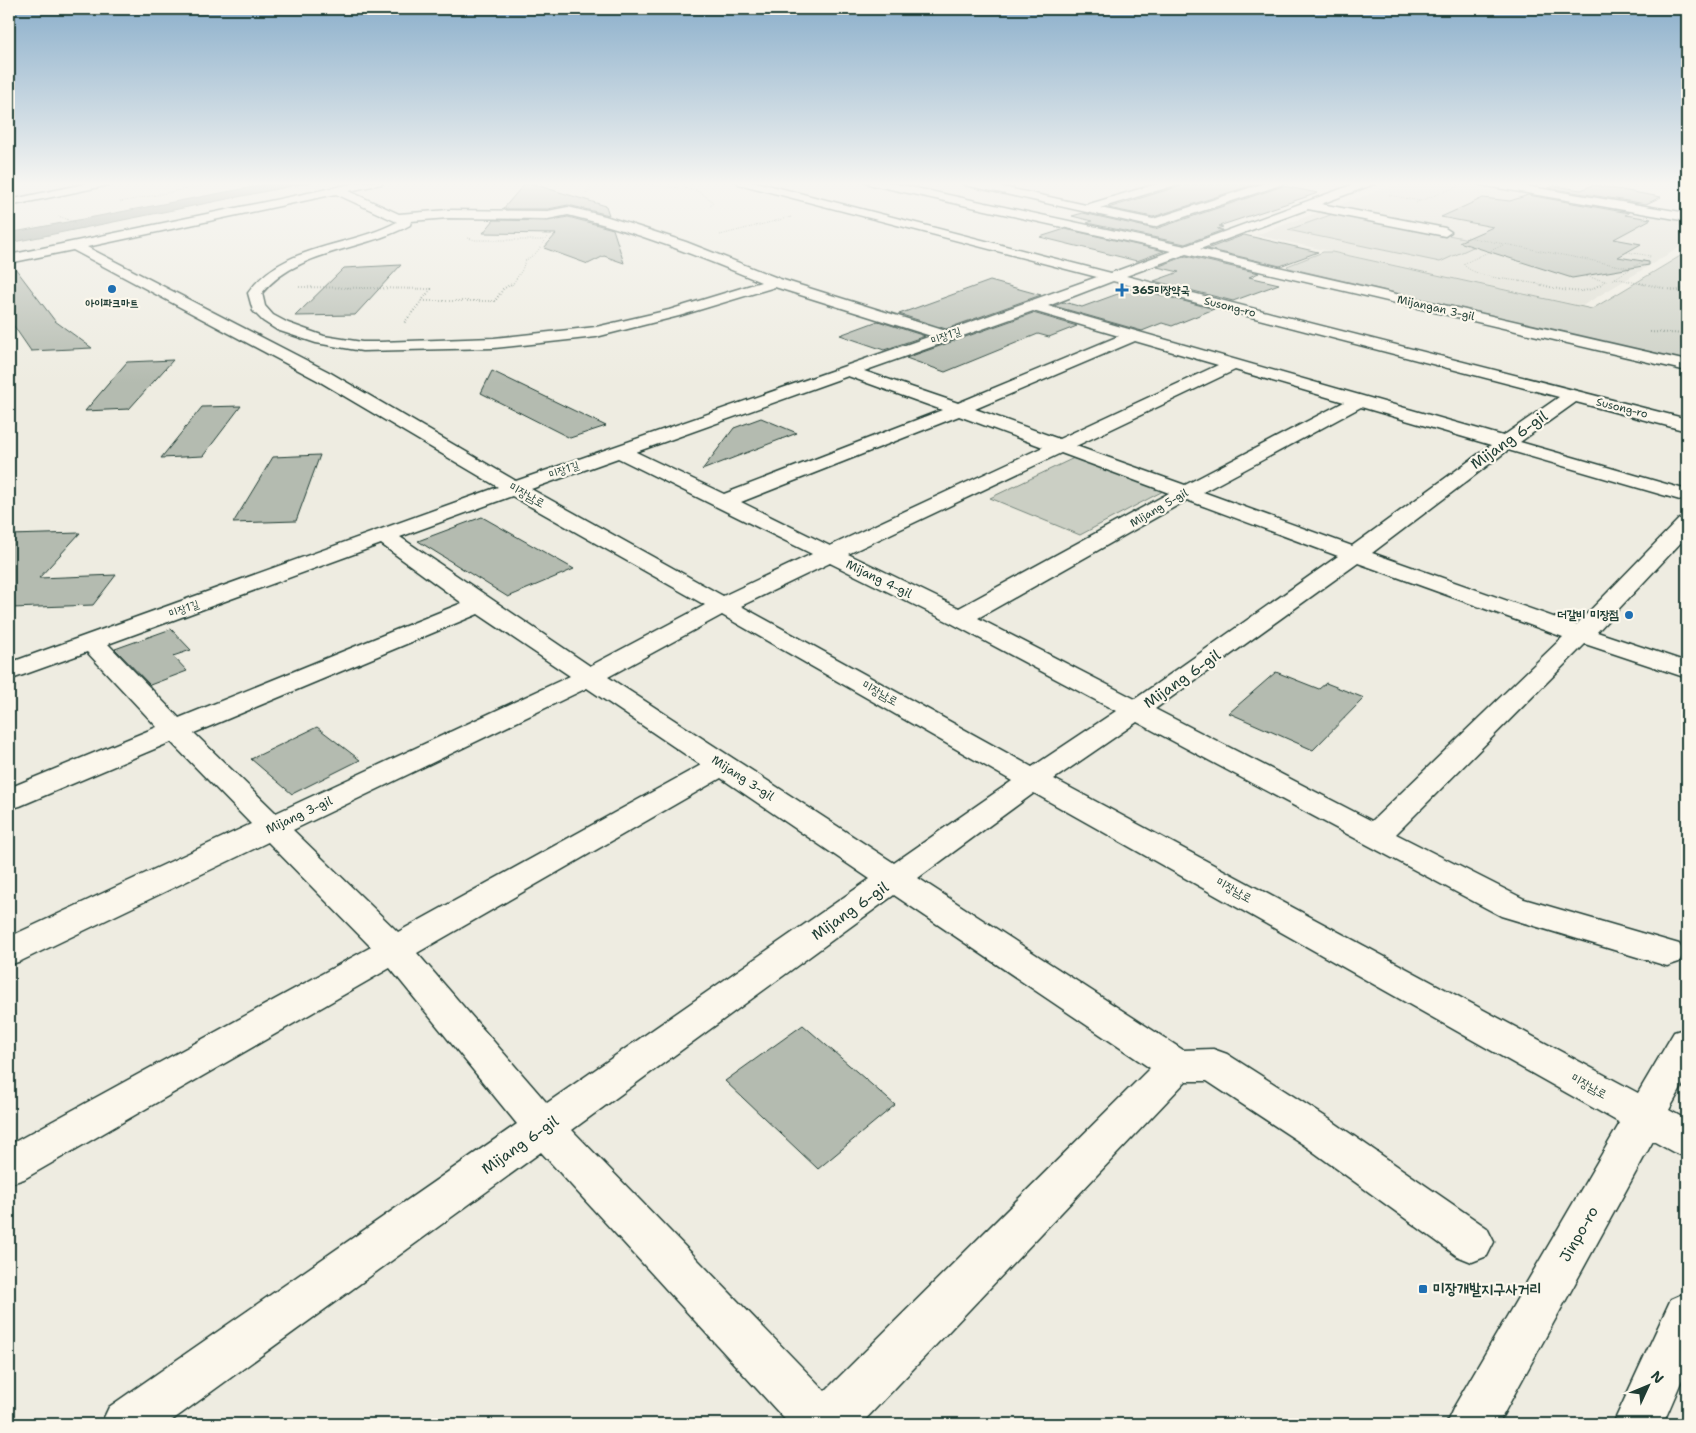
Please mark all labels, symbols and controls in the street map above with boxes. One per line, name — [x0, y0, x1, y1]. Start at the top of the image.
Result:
marker: 아이파크마트 — [106, 283, 118, 295]
place label: 365미장약국 — [1132, 283, 1190, 298]
marker: 365미장약국 — [1116, 284, 1128, 296]
street label: Mijangan 3-gil — [1396, 292, 1477, 324]
street label: Susong-ro — [1203, 293, 1258, 321]
place label: 아이파크마트 — [85, 296, 139, 311]
street label: 미장1길 — [929, 324, 963, 348]
street label: Susong-ro — [1595, 394, 1650, 422]
street label: Mijang 6-gil — [1467, 406, 1552, 474]
street label: 미장1길 — [547, 458, 581, 482]
street label: 미장남로 — [506, 479, 548, 511]
street label: Mijang 5-gil — [1127, 485, 1191, 531]
street label: Mijang 4-gil — [843, 556, 915, 602]
street label: 미장1길 — [167, 597, 201, 621]
place label: 더갈비 미장점 — [1557, 607, 1619, 623]
marker: 더갈비 미장점 — [1623, 609, 1635, 621]
street label: Mijang 6-gil — [1140, 645, 1225, 713]
street label: 미장남로 — [859, 677, 901, 709]
street label: Mijang 3-gil — [709, 752, 778, 804]
street label: Mijang 3-gil — [263, 792, 335, 837]
street label: 미장남로 — [1213, 874, 1255, 906]
street label: Mijang 6-gil — [808, 877, 893, 945]
street label: 미장남로 — [1568, 1070, 1610, 1102]
street label: Mijang 6-gil — [478, 1111, 563, 1179]
street label: Jinpo-ro — [1555, 1203, 1603, 1265]
place label: 미장개발지구사거리 — [1433, 1279, 1542, 1299]
marker: 미장개발지구사거리 — [1417, 1283, 1429, 1295]
north arrow — [1624, 1360, 1674, 1410]
text: N — [1647, 1367, 1668, 1387]

